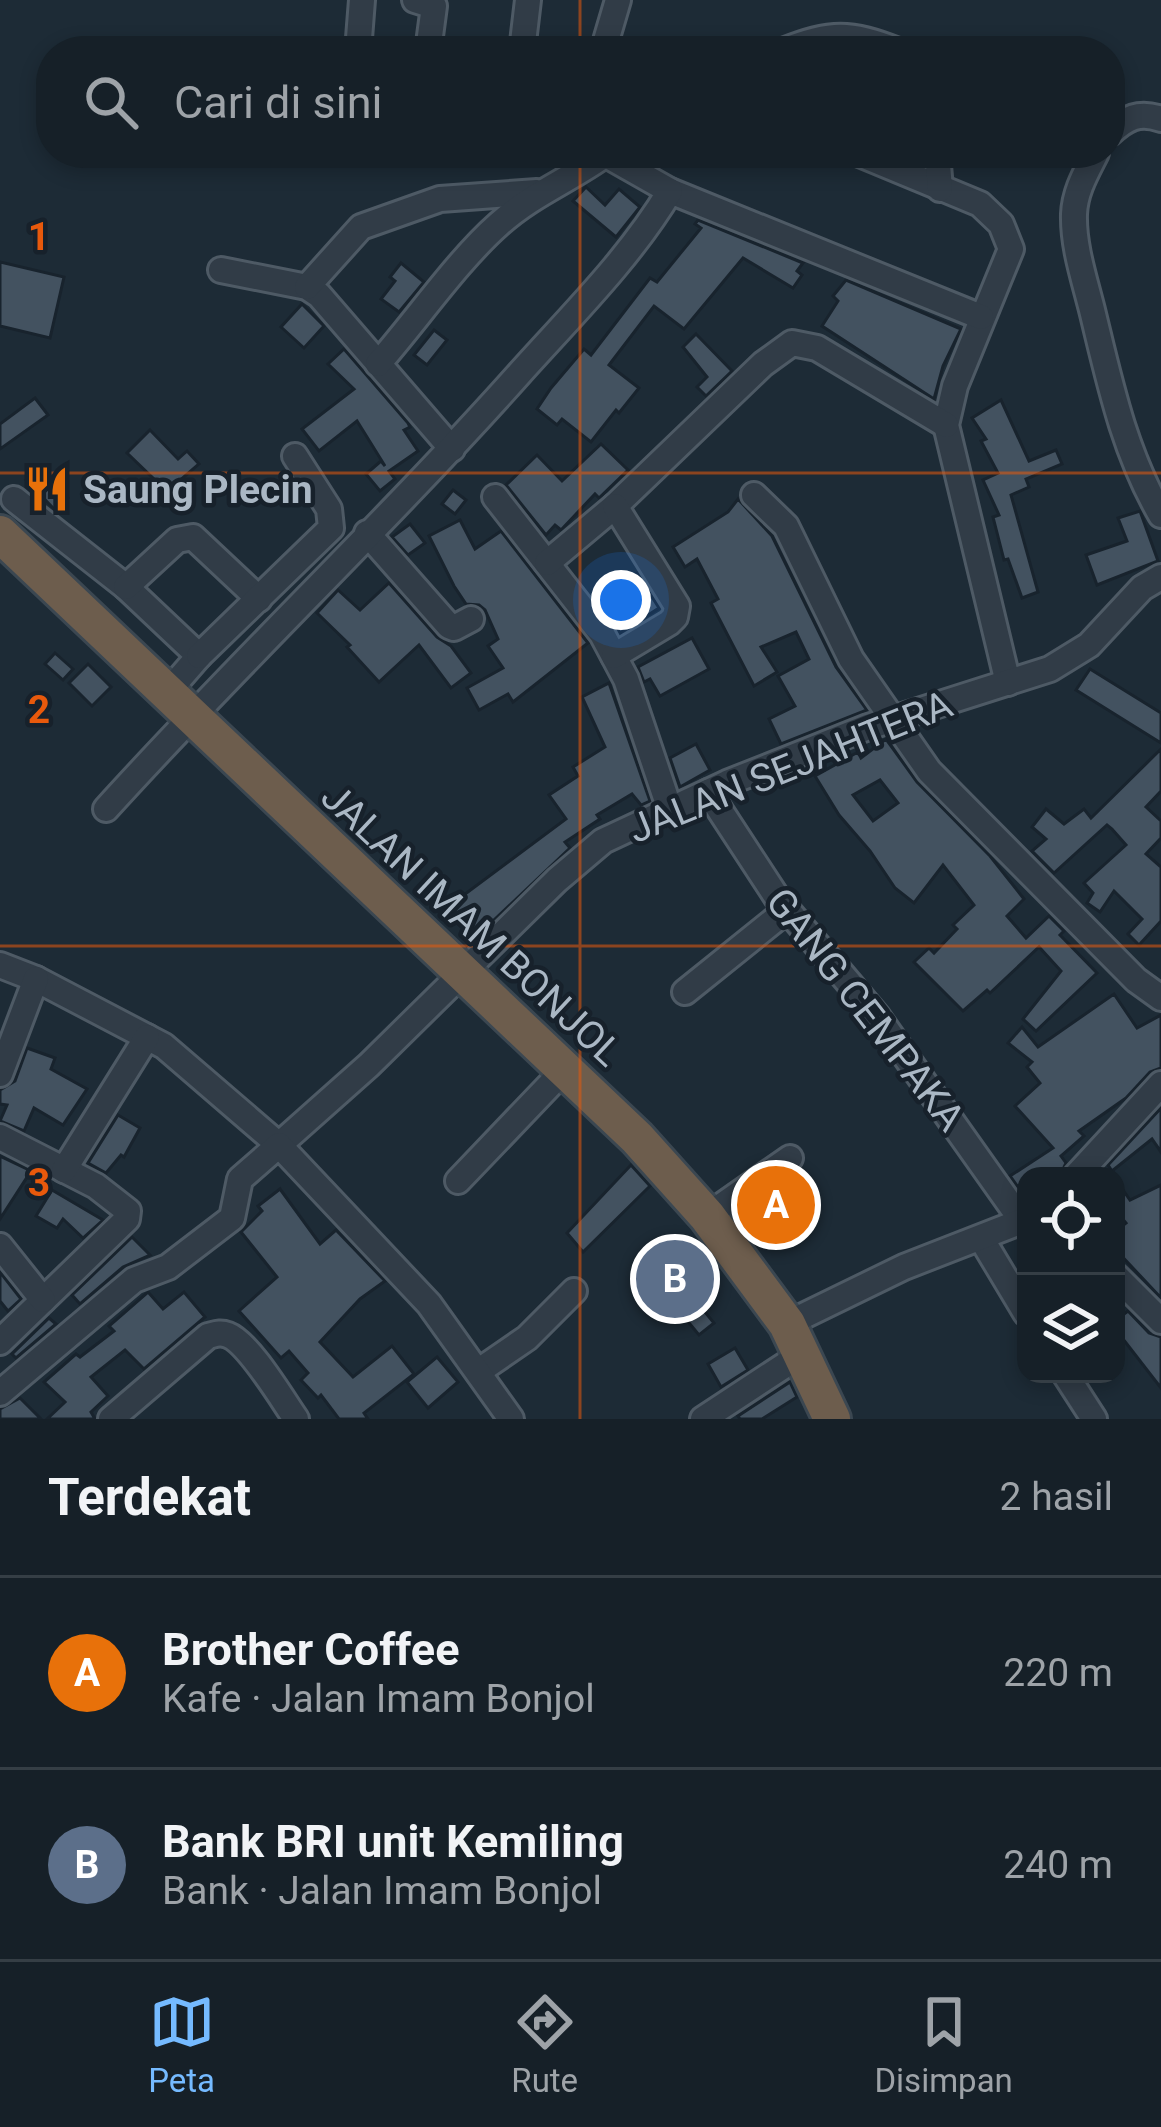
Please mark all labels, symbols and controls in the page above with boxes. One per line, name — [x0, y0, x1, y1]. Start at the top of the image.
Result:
search box — [36, 36, 1125, 168]
icon: search — [78, 69, 144, 135]
text: Cari di sini — [174, 76, 383, 129]
text: 1 — [28, 214, 50, 260]
restaurant icon: Saung Plecin — [22, 464, 72, 514]
place label: Saung Plecin — [83, 467, 313, 513]
your location — [591, 570, 651, 630]
street label: JALAN SEJAHTERA — [622, 681, 959, 853]
text: 2 — [28, 687, 50, 733]
street label: JALAN IMAM BONJOL — [312, 774, 631, 1076]
street label: GANG CEMPAKA — [756, 879, 974, 1140]
text: 3 — [28, 1160, 50, 1206]
pin: A — [737, 1160, 815, 1250]
map controls — [1017, 1167, 1125, 1383]
button: locate — [1017, 1167, 1125, 1275]
pin: B — [636, 1234, 714, 1324]
button: layers — [1017, 1275, 1125, 1383]
text: Terdekat — [48, 1468, 251, 1527]
text: 2 hasil — [1000, 1474, 1113, 1520]
text: Brother Coffee — [162, 1623, 459, 1676]
text: A — [74, 1650, 100, 1696]
text: 220 m — [1003, 1650, 1113, 1696]
text: Kafe · Jalan Imam Bonjol — [162, 1676, 595, 1722]
text: Bank BRI unit Kemiling — [162, 1815, 624, 1868]
text: B — [75, 1842, 99, 1888]
text: 240 m — [1003, 1842, 1113, 1888]
text: Bank · Jalan Imam Bonjol — [162, 1868, 602, 1914]
tab: Peta — [148, 1989, 215, 2100]
tab: Rute — [511, 1989, 578, 2100]
tab: Disimpan — [874, 1989, 1013, 2100]

